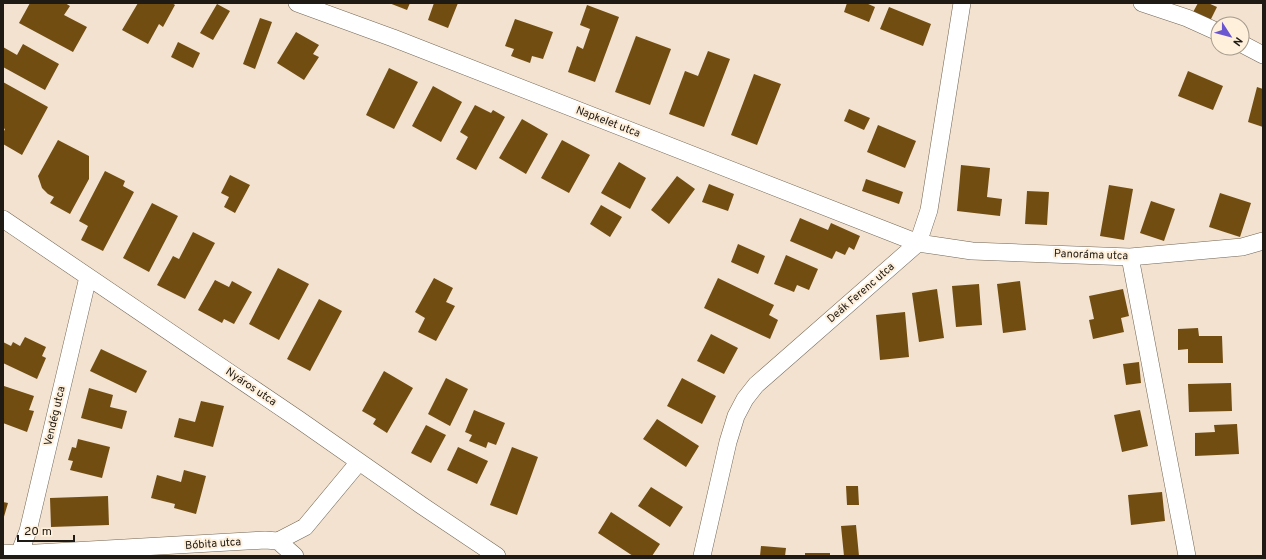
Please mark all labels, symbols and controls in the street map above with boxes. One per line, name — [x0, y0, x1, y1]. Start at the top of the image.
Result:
north arrow — [1210, 16, 1250, 56]
text: N — [1229, 34, 1245, 49]
street label: Napkelet utca — [574, 103, 642, 141]
street label: Panoráma utca — [1054, 247, 1129, 263]
street label: Deák Ferenc utca — [824, 260, 898, 326]
street label: Nyáros utca — [223, 365, 279, 409]
street label: Vendég utca — [41, 385, 69, 447]
scale bar — [18, 517, 74, 543]
text: 20 m — [24, 524, 52, 540]
street label: Bóbita utca — [184, 535, 242, 553]

